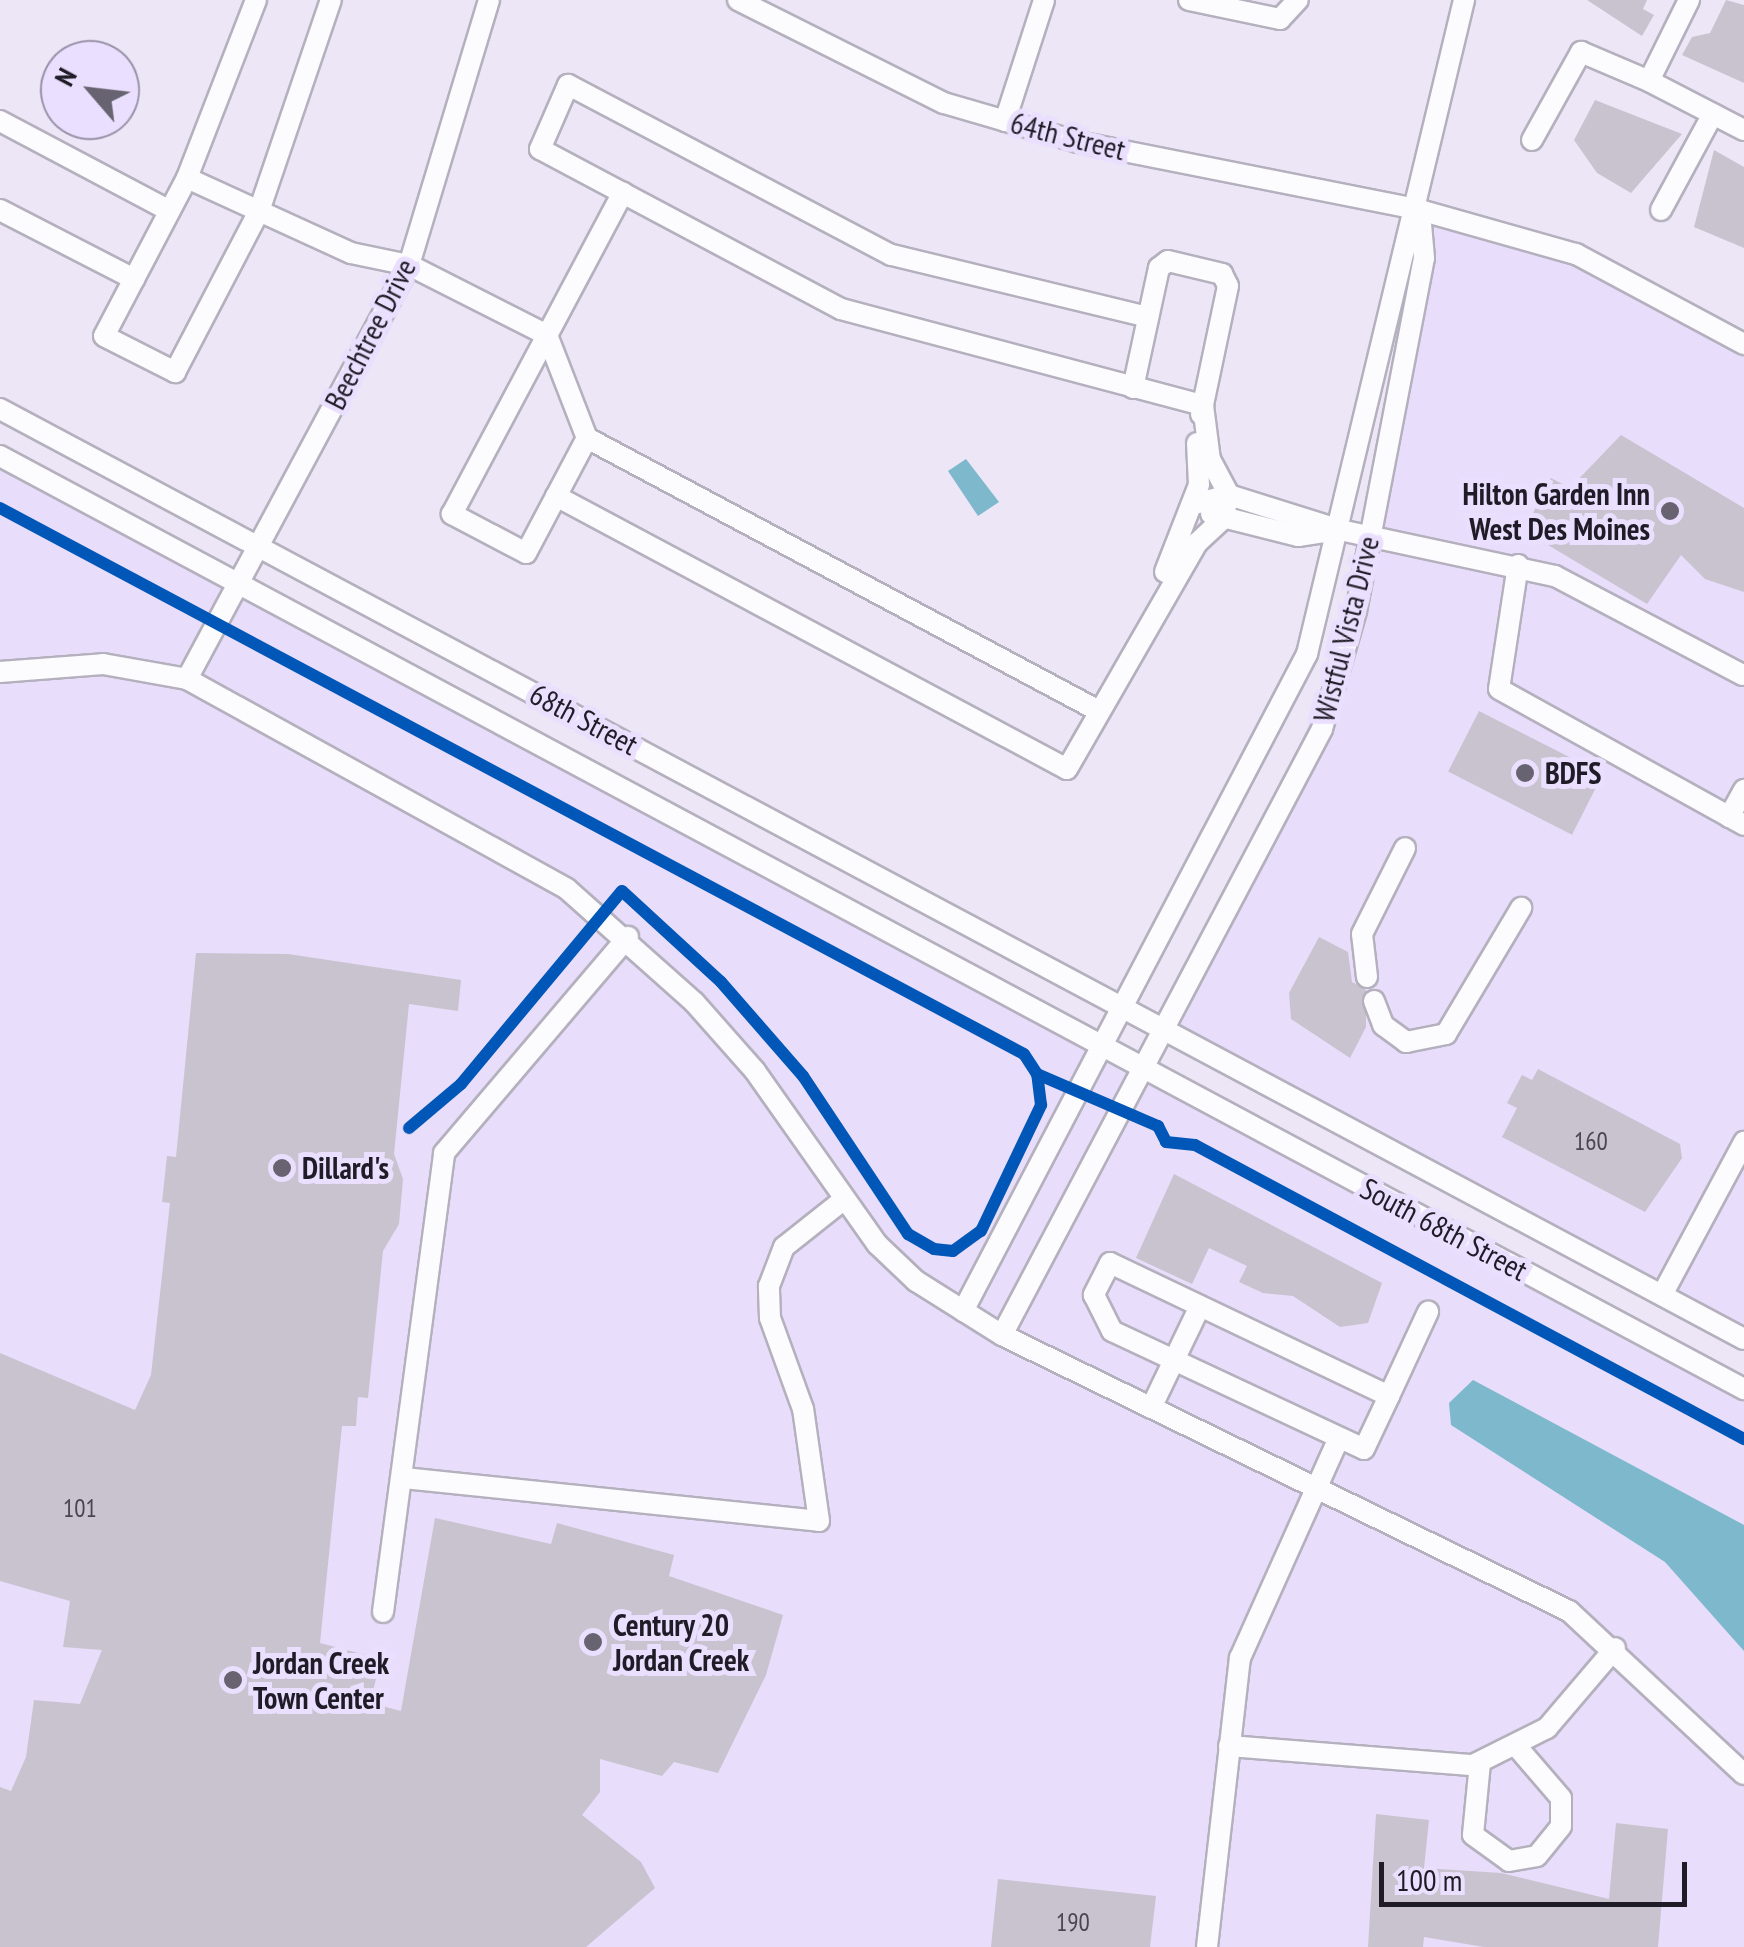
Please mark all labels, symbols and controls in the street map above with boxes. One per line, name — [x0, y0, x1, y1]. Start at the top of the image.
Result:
north arrow — [40, 40, 140, 140]
text: N — [45, 61, 85, 92]
street label: 64th Street — [1007, 104, 1129, 168]
street label: Beechtree Drive — [317, 253, 423, 415]
place label: Hilton Garden Inn West Des Moines — [1462, 476, 1650, 546]
marker: Hilton Garden Inn West Des Moines — [1659, 500, 1681, 522]
street label: Wistful Vista Drive — [1305, 532, 1387, 726]
street label: 68th Street — [524, 676, 644, 762]
place label: BDFS — [1545, 755, 1601, 791]
marker: BDFS — [1514, 762, 1536, 784]
house number: 160 — [1574, 1126, 1608, 1156]
place label: Dillard's — [302, 1150, 389, 1186]
marker: Dillard's — [271, 1157, 293, 1179]
street label: South 68th Street — [1355, 1170, 1533, 1288]
house number: 101 — [63, 1493, 97, 1523]
place label: Century 20 Jordan Creek — [613, 1607, 749, 1678]
marker: Century 20 Jordan Creek — [582, 1631, 604, 1653]
place label: Jordan Creek Town Center — [253, 1645, 389, 1716]
marker: Jordan Creek Town Center — [222, 1669, 244, 1691]
scale bar — [1384, 1842, 1692, 1904]
text: 100 m — [1396, 1860, 1462, 1899]
house number: 190 — [1056, 1907, 1090, 1937]

